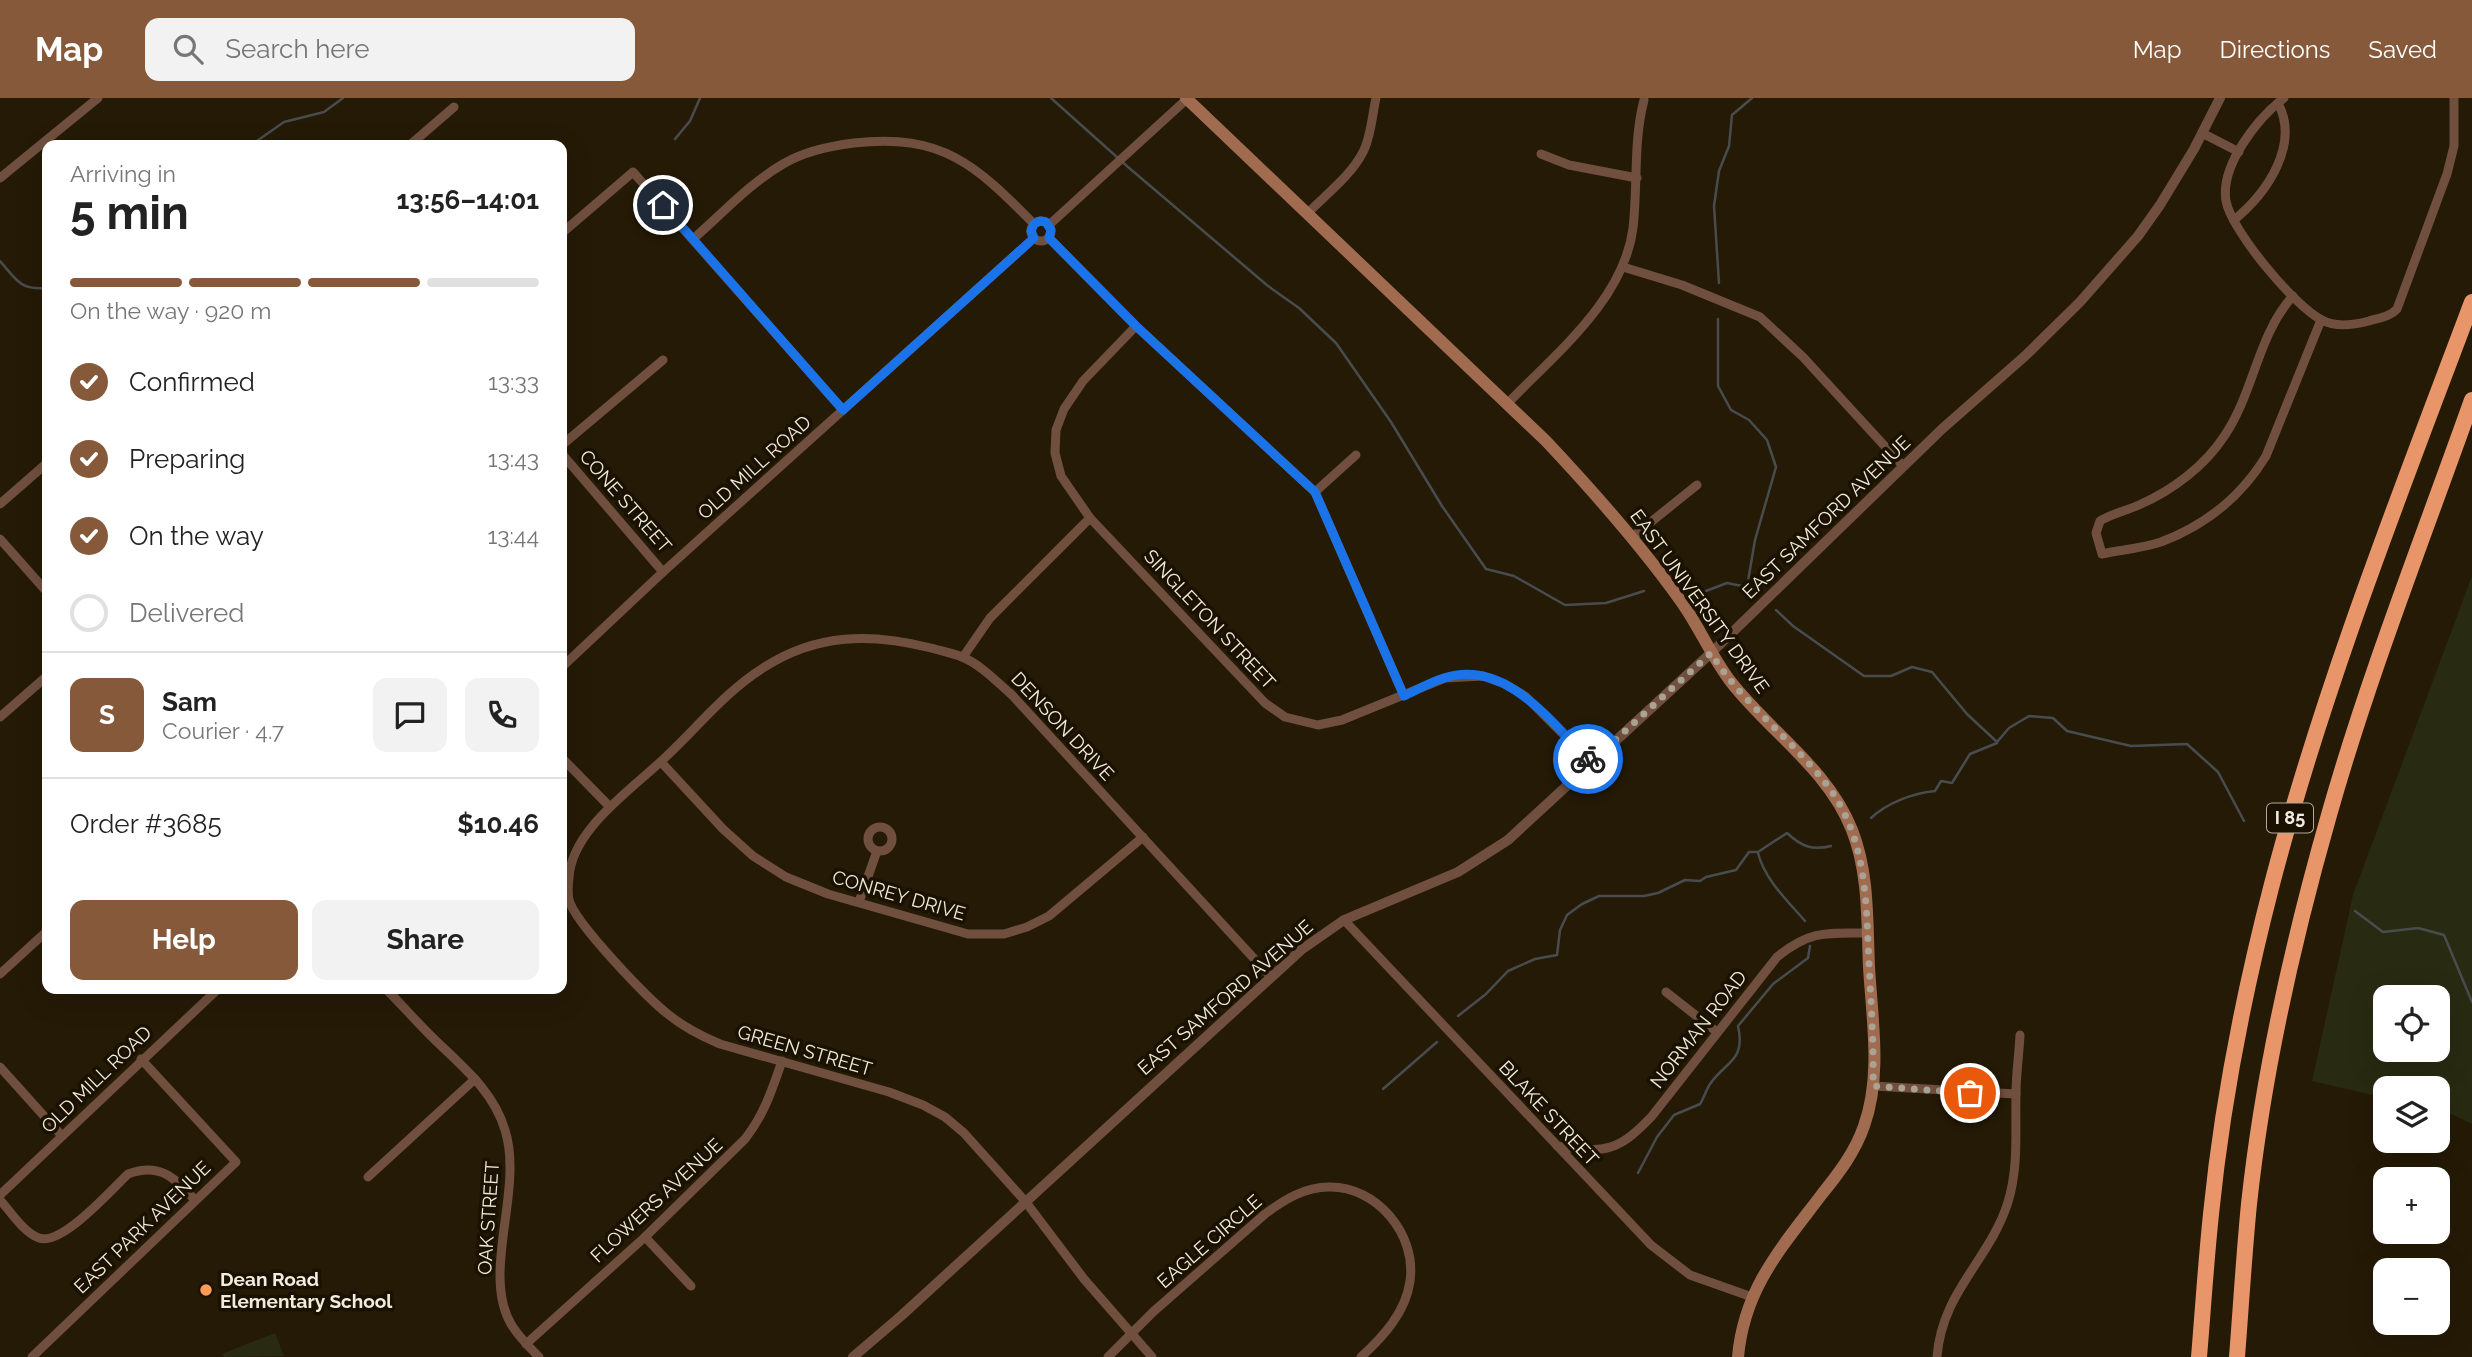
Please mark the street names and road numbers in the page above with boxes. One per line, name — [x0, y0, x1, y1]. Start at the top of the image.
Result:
street label: OLD MILL ROAD — [693, 411, 815, 523]
street label: EAST SAMFORD AVENUE — [1738, 431, 1914, 603]
street label: CONE STREET — [576, 445, 677, 557]
street label: EAST UNIVERSITY DRIVE — [1626, 505, 1774, 697]
street label: SINGLETON STREET — [1140, 545, 1280, 693]
street label: DENSON DRIVE — [1007, 667, 1119, 785]
road number: I 85 — [2267, 804, 2313, 832]
street label: CONREY DRIVE — [830, 865, 968, 925]
street label: EAST SAMFORD AVENUE — [1133, 915, 1317, 1079]
street label: NORMAN ROAD — [1645, 966, 1751, 1092]
street label: GREEN STREET — [735, 1020, 875, 1080]
street label: OLD MILL ROAD — [36, 1021, 156, 1137]
street label: BLAKE STREET — [1495, 1056, 1604, 1170]
street label: FLOWERS AVENUE — [586, 1133, 726, 1267]
street label: EAST PARK AVENUE — [69, 1156, 215, 1298]
street label: OAK STREET — [473, 1160, 503, 1275]
street label: EAGLE CIRCLE — [1152, 1190, 1266, 1292]

